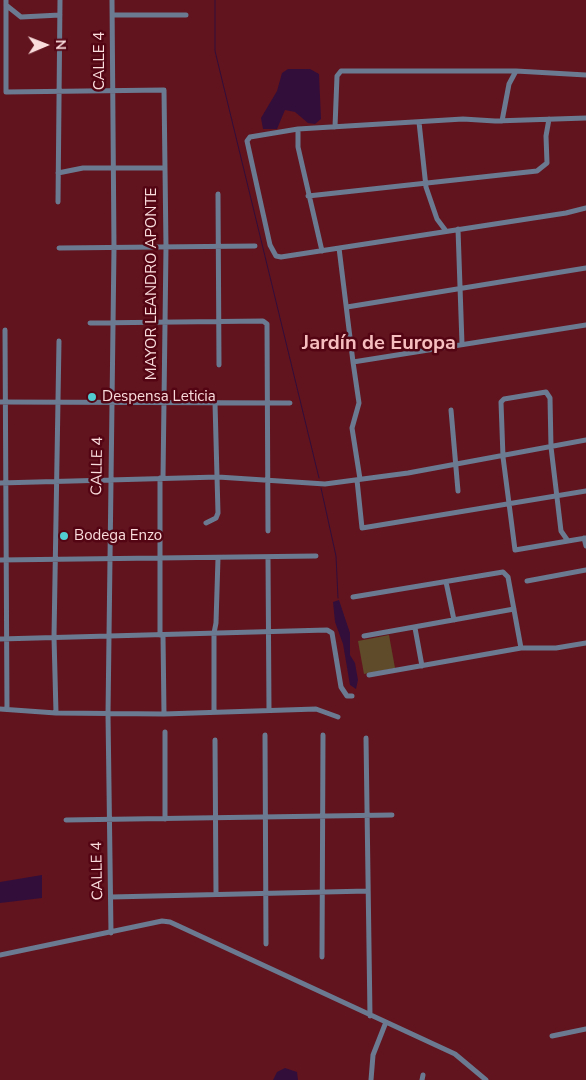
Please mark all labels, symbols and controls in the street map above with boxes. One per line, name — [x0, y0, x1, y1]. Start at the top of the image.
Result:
north arrow — [20, 20, 70, 70]
street label: CALLE 4 — [91, 32, 109, 90]
text: N — [51, 39, 70, 50]
street label: MAYOR LEANDRO APONTE — [143, 188, 161, 380]
district label: Jardín de Europa — [302, 332, 456, 356]
place label: Despensa Leticia — [102, 388, 216, 406]
marker: Despensa Leticia — [86, 391, 98, 403]
street label: CALLE 4 — [88, 437, 108, 495]
place label: Bodega Enzo — [74, 527, 162, 545]
marker: Bodega Enzo — [58, 530, 70, 542]
street label: CALLE 4 — [88, 842, 108, 900]

